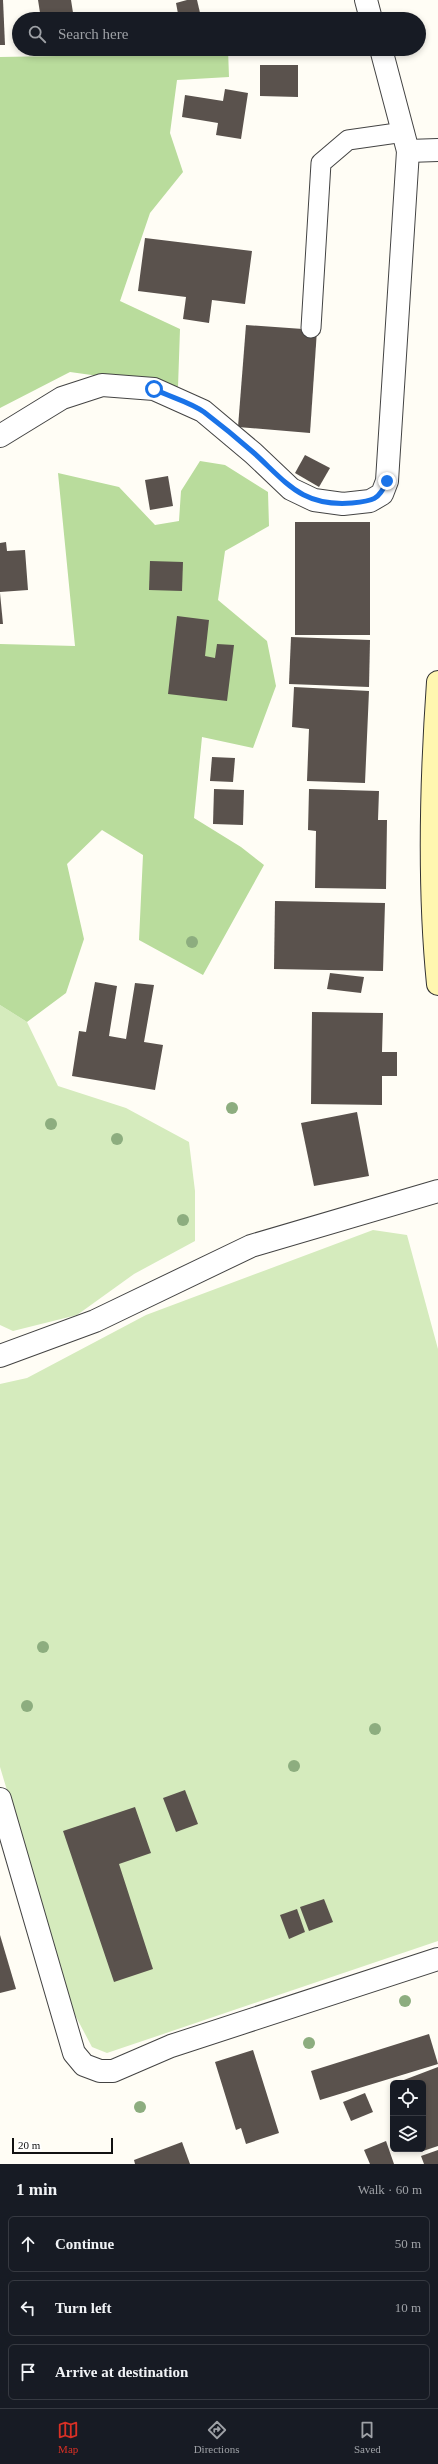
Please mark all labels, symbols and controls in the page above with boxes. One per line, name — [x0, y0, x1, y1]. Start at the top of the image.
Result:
search box — [12, 12, 426, 56]
icon: search — [26, 23, 48, 45]
text: Search here — [58, 26, 128, 42]
route start — [145, 380, 163, 398]
route end — [378, 472, 396, 490]
map controls — [390, 2080, 426, 2152]
button: locate — [390, 2080, 426, 2116]
button: layers — [390, 2116, 426, 2152]
scale bar — [12, 2136, 113, 2155]
text: 20 m — [18, 2139, 40, 2151]
text: 1 min — [16, 2180, 57, 2199]
text: Walk · 60 m — [358, 2182, 422, 2197]
icon: ahead — [17, 2233, 39, 2255]
text: Continue — [55, 2236, 114, 2252]
text: 50 m — [395, 2236, 421, 2251]
icon: left — [17, 2297, 39, 2319]
text: Turn left — [55, 2300, 112, 2316]
text: 10 m — [395, 2300, 421, 2315]
icon: arrive — [17, 2361, 39, 2383]
text: Arrive at destination — [55, 2364, 188, 2380]
tab: Map — [57, 2419, 79, 2455]
tab: Directions — [194, 2419, 239, 2455]
tab: Saved — [354, 2419, 381, 2455]

